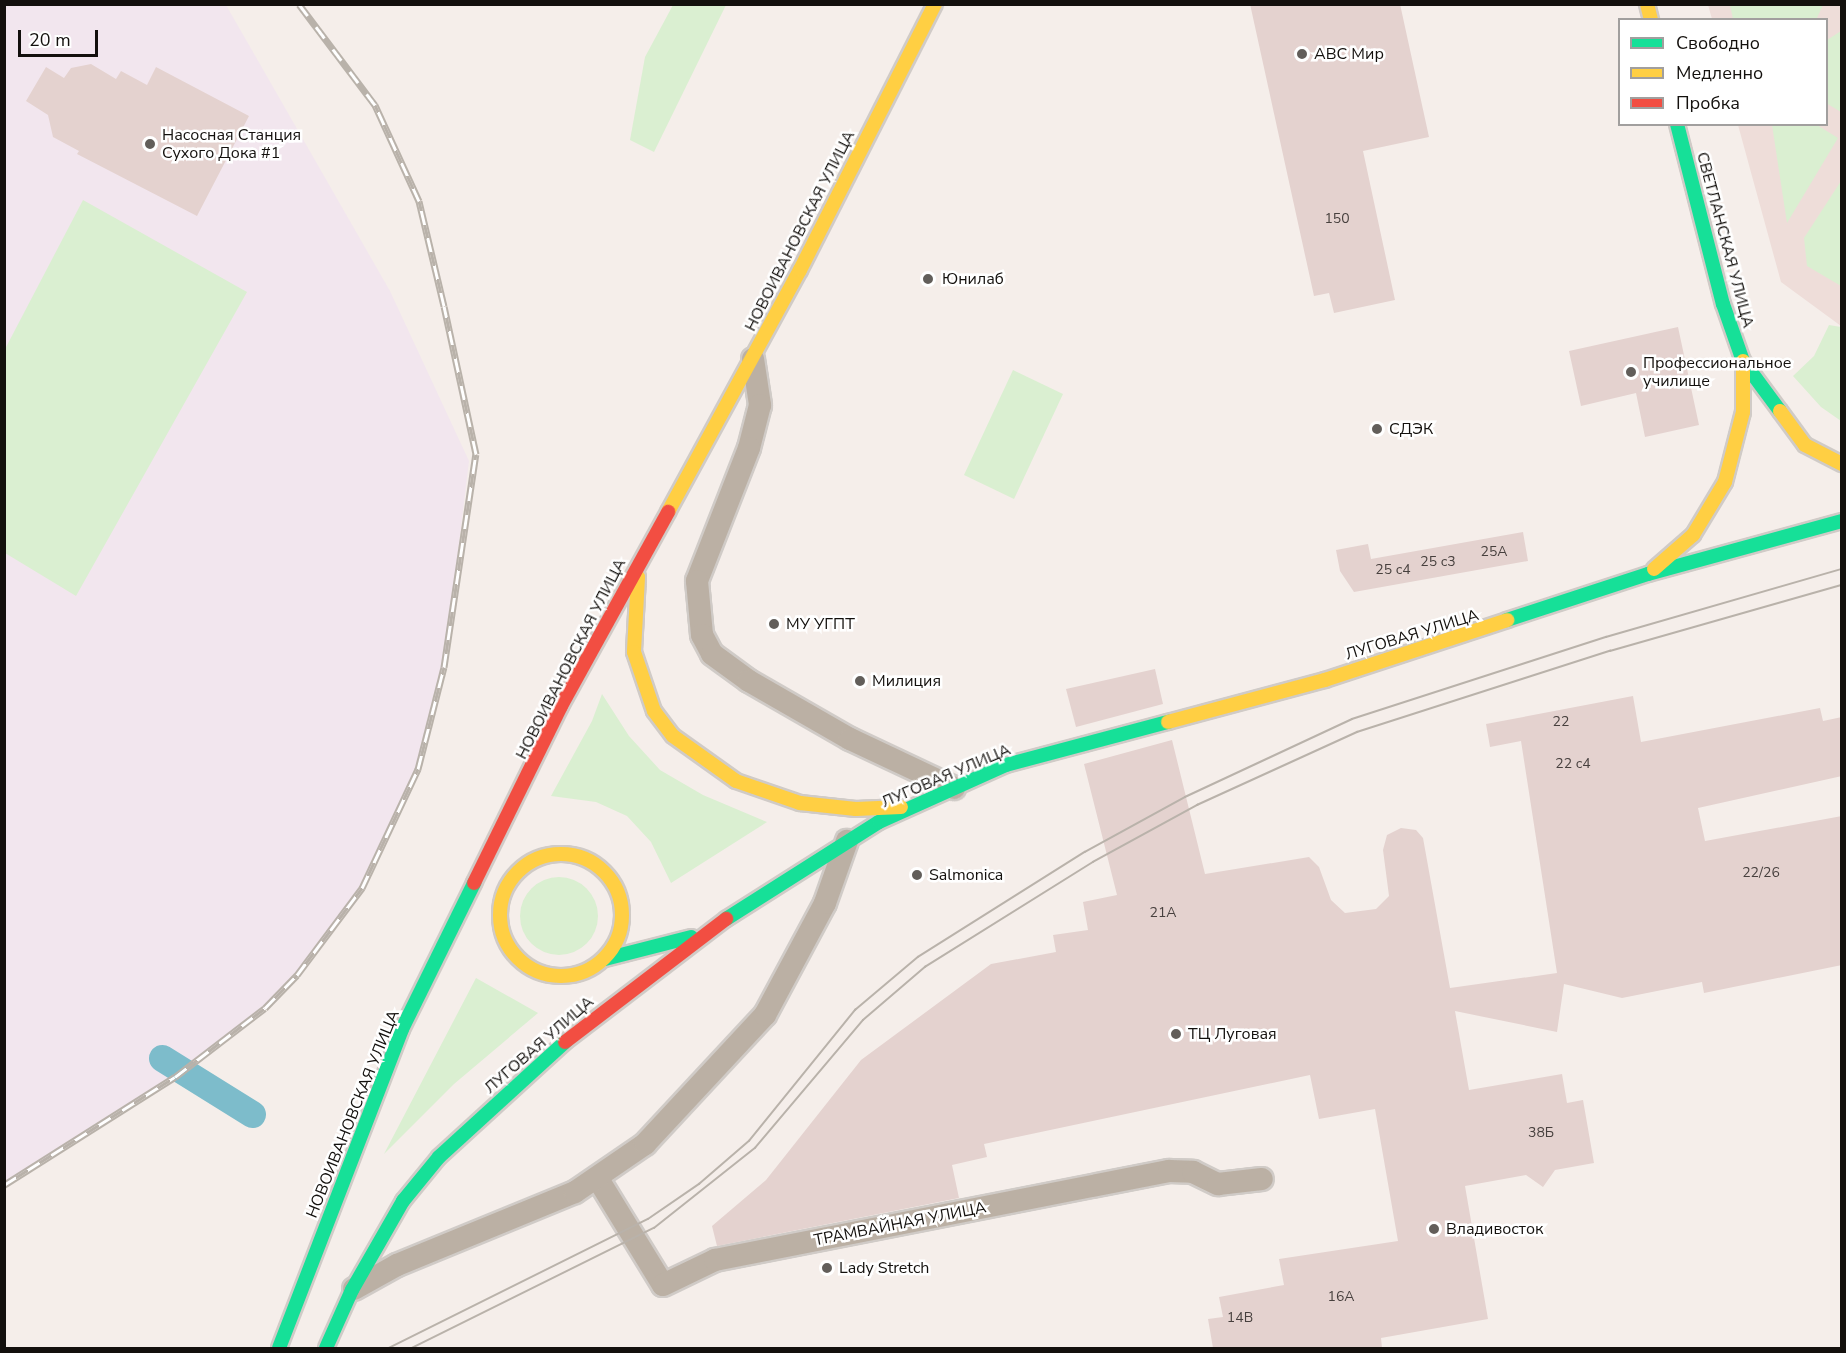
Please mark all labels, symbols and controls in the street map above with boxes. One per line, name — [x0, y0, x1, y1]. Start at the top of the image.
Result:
scale bar — [21, 18, 100, 56]
legend — [1618, 18, 1828, 126]
text: 20 m — [29, 28, 71, 52]
text: Свободно — [1676, 31, 1760, 55]
place label: ABC Мир — [1314, 44, 1384, 64]
marker: ABC Мир — [1295, 47, 1309, 61]
text: Медленно — [1676, 61, 1763, 85]
text: Пробка — [1676, 91, 1740, 115]
place label: Насосная Станция Сухого Дока #1 — [162, 125, 301, 163]
street label: НОВОИВАНОВСКАЯ УЛИЦА — [741, 128, 859, 334]
marker: Насосная Станция Сухого Дока #1 — [143, 137, 157, 151]
street label: СВЕТЛАНСКАЯ УЛИЦА — [1692, 150, 1758, 330]
house number: 150 — [1324, 211, 1350, 227]
place label: Юнилаб — [942, 269, 1004, 289]
marker: Юнилаб — [919, 270, 937, 288]
place label: Профессиональное училище — [1643, 353, 1791, 391]
marker: Профессиональное училище — [1624, 365, 1638, 379]
place label: СДЭК — [1389, 419, 1433, 439]
marker: СДЭК — [1370, 422, 1384, 436]
house number: 25А — [1480, 544, 1508, 560]
house number: 25 с3 — [1420, 554, 1456, 570]
street label: НОВОИВАНОВСКАЯ УЛИЦА — [512, 556, 630, 762]
house number: 25 с4 — [1375, 562, 1411, 578]
street label: ЛУГОВАЯ УЛИЦА — [1343, 606, 1481, 664]
place label: МУ УГПТ — [786, 614, 855, 634]
marker: МУ УГПТ — [767, 617, 781, 631]
place label: Милиция — [872, 671, 941, 691]
marker: Милиция — [853, 674, 867, 688]
house number: 22 — [1553, 714, 1569, 730]
street label: ЛУГОВАЯ УЛИЦА — [879, 740, 1013, 812]
house number: 22 с4 — [1555, 756, 1591, 772]
place label: Salmonica — [929, 865, 1003, 885]
house number: 22/26 — [1742, 865, 1780, 881]
marker: Salmonica — [910, 868, 924, 882]
house number: 21А — [1149, 905, 1177, 921]
street label: ЛУГОВАЯ УЛИЦА — [480, 992, 598, 1098]
street label: НОВОИВАНОВСКАЯ УЛИЦА — [302, 1007, 404, 1221]
place label: ТЦ Луговая — [1188, 1024, 1277, 1044]
marker: ТЦ Луговая — [1169, 1027, 1183, 1041]
house number: 38Б — [1528, 1125, 1554, 1141]
street label: ТРАМВАЙНАЯ УЛИЦА — [812, 1198, 988, 1250]
place label: Владивосток — [1446, 1219, 1543, 1239]
marker: Владивосток — [1427, 1222, 1441, 1236]
place label: Lady Stretch — [839, 1258, 929, 1278]
marker: Lady Stretch — [820, 1261, 834, 1275]
house number: 16А — [1327, 1289, 1355, 1305]
house number: 14В — [1227, 1310, 1253, 1326]

